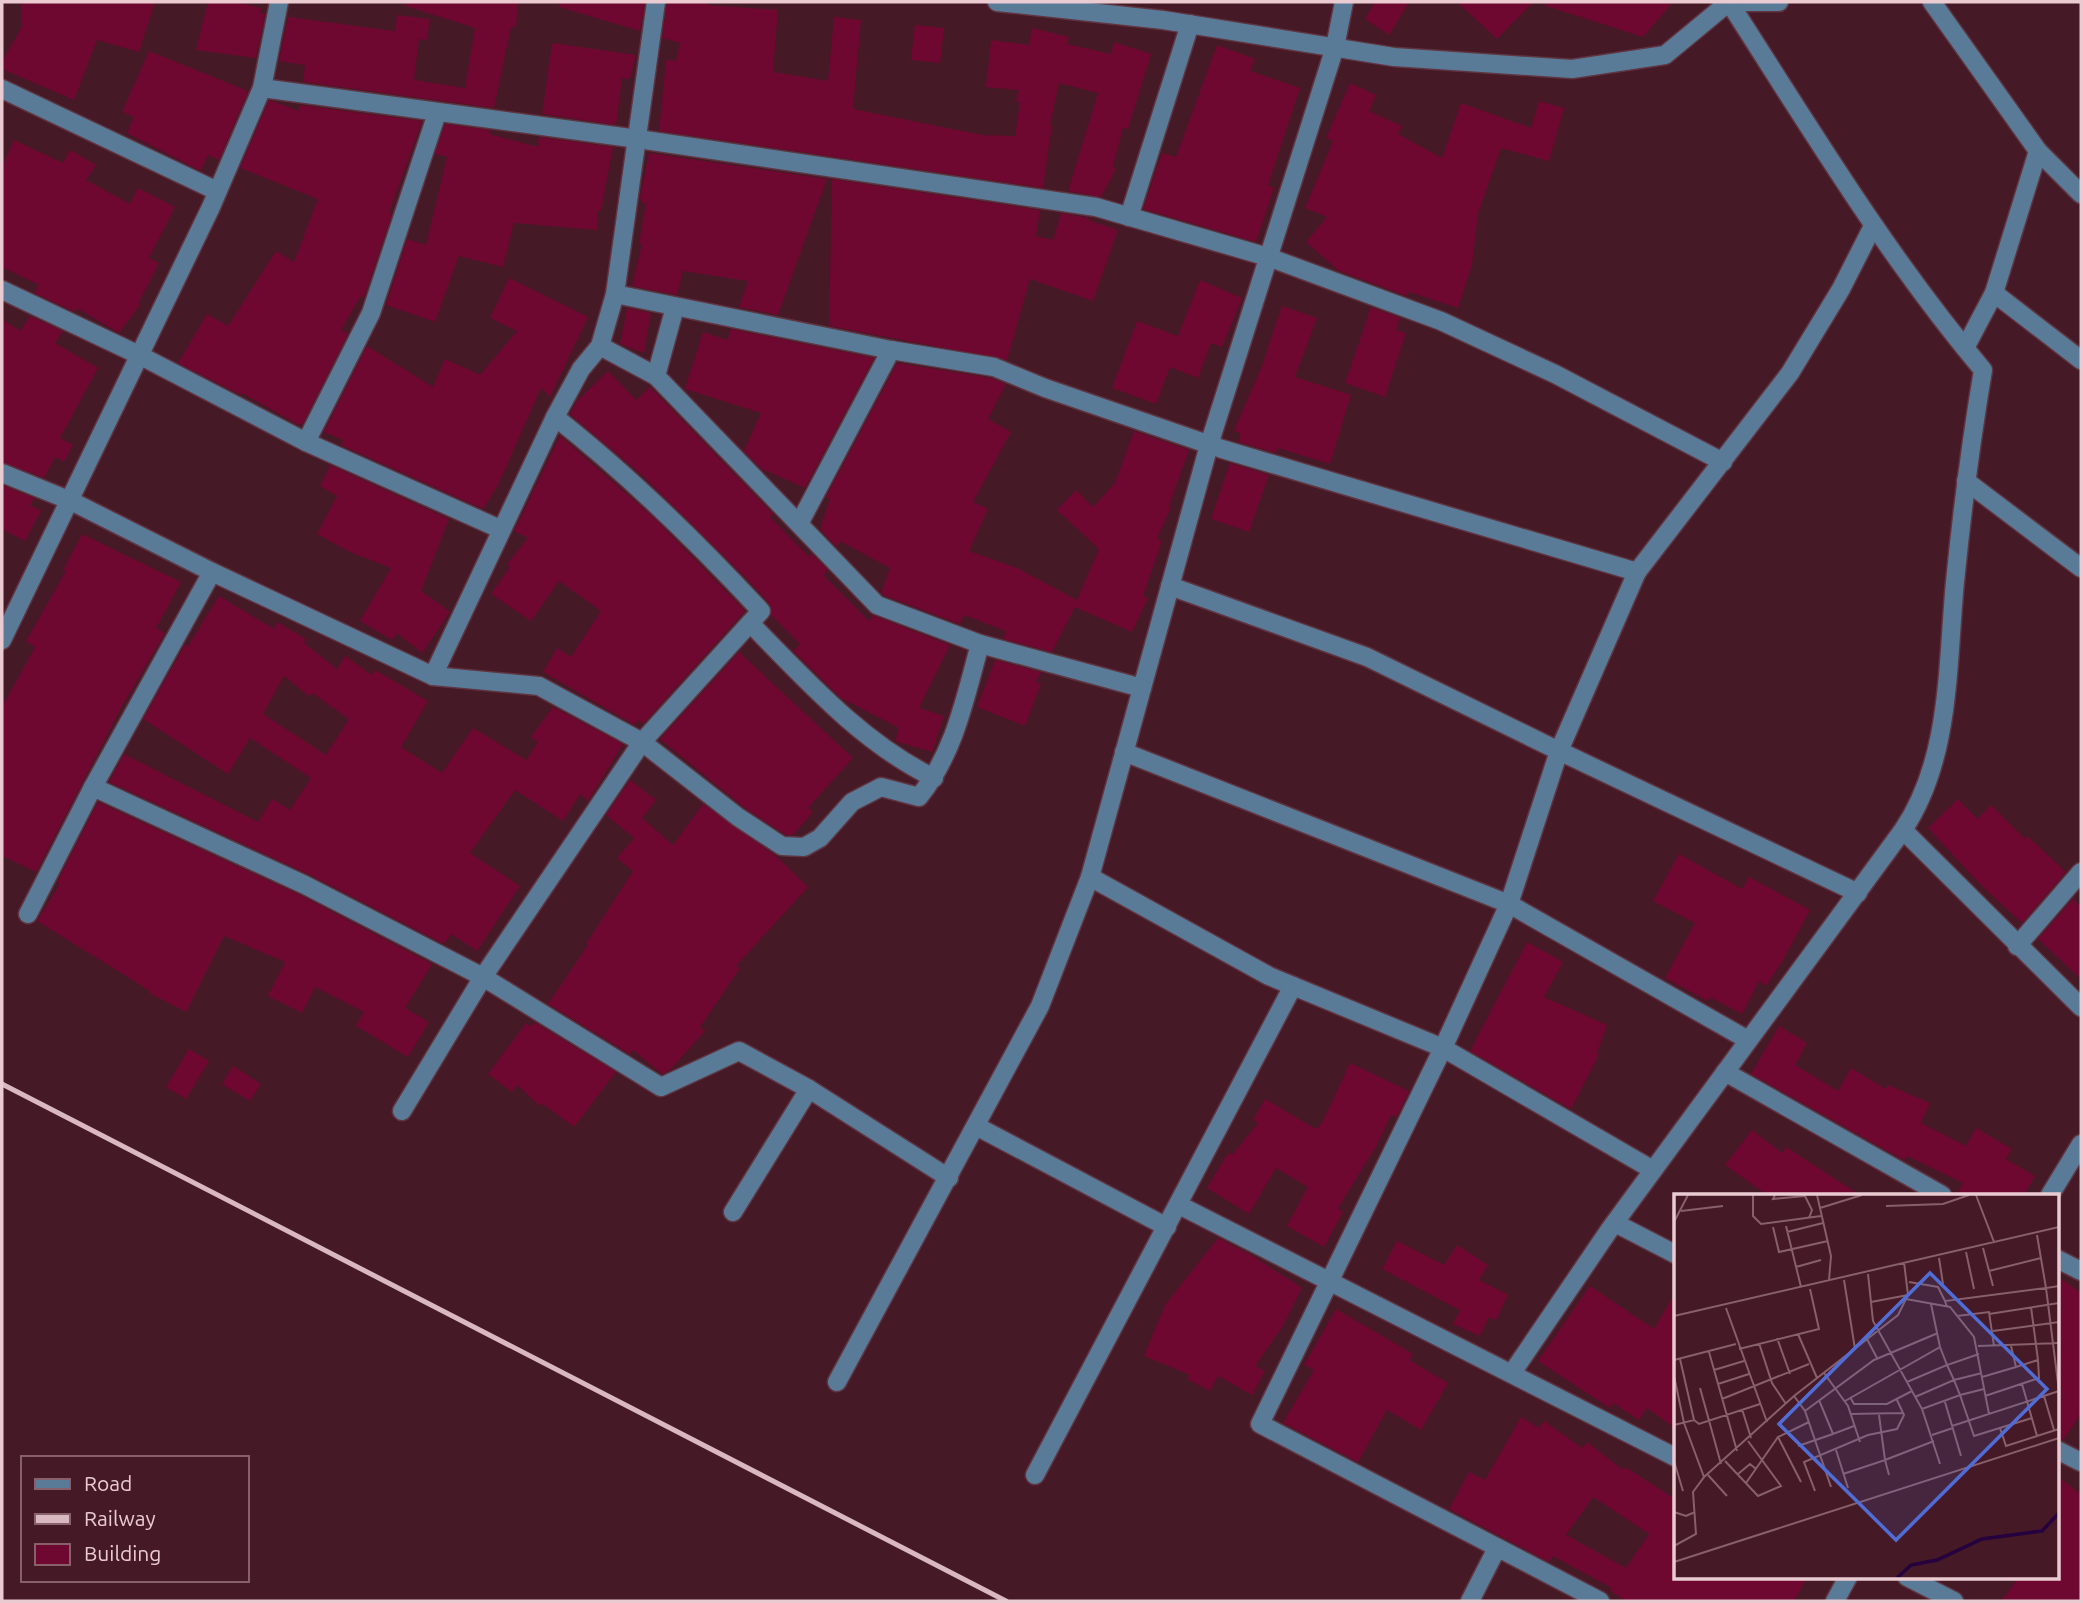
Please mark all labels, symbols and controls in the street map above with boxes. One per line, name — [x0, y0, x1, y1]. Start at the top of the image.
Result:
inset map — [1674, 1194, 2058, 1578]
legend — [21, 1456, 248, 1582]
text: Road — [84, 1471, 132, 1495]
text: Railway — [84, 1506, 156, 1530]
text: Building — [84, 1541, 161, 1565]

